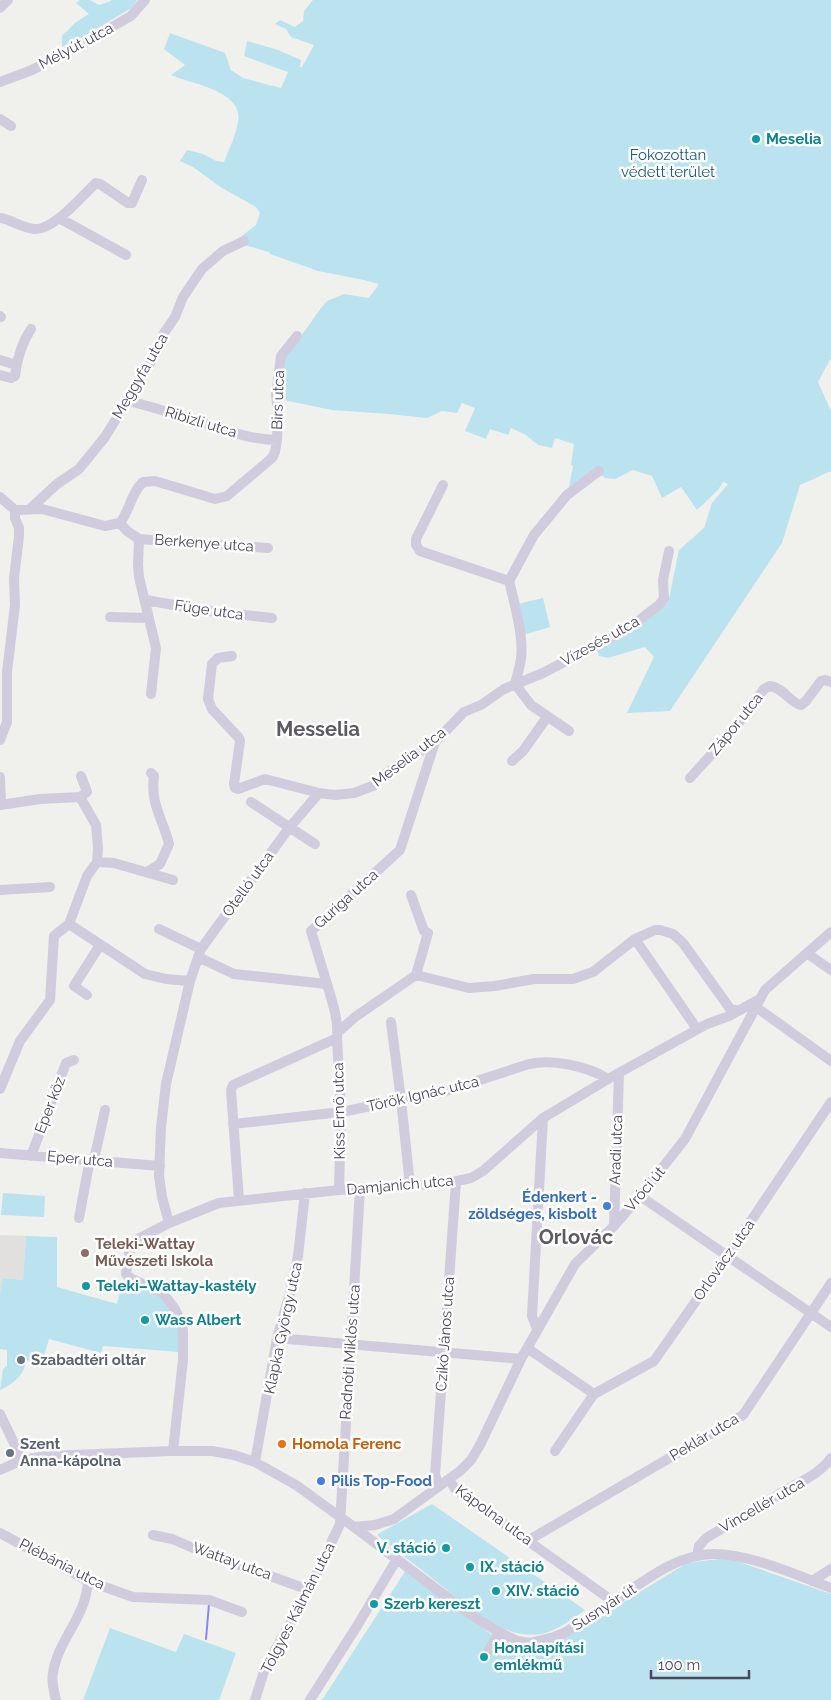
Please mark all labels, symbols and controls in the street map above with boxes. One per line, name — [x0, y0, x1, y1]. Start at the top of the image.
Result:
street label: Mélyút utca — [36, 19, 116, 73]
place label: Meselia — [766, 130, 822, 148]
marker: Meselia — [750, 133, 762, 145]
park label: Fokozottan védett terület — [621, 146, 715, 181]
street label: Meggyfa utca — [108, 330, 172, 422]
street label: Birs utca — [268, 370, 288, 430]
street label: Ribizli utca — [163, 403, 239, 441]
street label: Berkenye utca — [154, 531, 254, 555]
street label: Füge utca — [173, 596, 245, 624]
street label: Vízesés utca — [558, 612, 642, 670]
street label: Zápor utca — [705, 689, 767, 759]
district label: Messelia — [276, 717, 360, 741]
street label: Meselia utca — [369, 723, 449, 791]
street label: Otelló utca — [218, 848, 278, 920]
street label: Guriga utca — [310, 866, 382, 932]
street label: Kiss Ernő utca — [329, 1062, 349, 1160]
street label: Török Ignác utca — [365, 1072, 481, 1116]
street label: Eper köz — [31, 1074, 69, 1136]
street label: Aradi utca — [606, 1115, 626, 1185]
street label: Eper utca — [46, 1147, 114, 1171]
street label: Vróci út — [621, 1163, 669, 1215]
street label: Damjanich utca — [346, 1171, 454, 1199]
place label: Édenkert - zöldséges, kisbolt — [468, 1188, 597, 1223]
marker: Édenkert - zöldséges, kisbolt — [601, 1200, 613, 1212]
street label: Orlovácz utca — [689, 1216, 759, 1304]
district label: Orlovác — [539, 1225, 613, 1249]
place label: Teleki-Wattay Művészeti Iskola — [95, 1235, 213, 1270]
marker: Teleki-Wattay Művészeti Iskola — [79, 1247, 91, 1259]
street label: Klapka György utca — [260, 1260, 306, 1396]
street label: Czikó János utca — [432, 1276, 458, 1392]
place label: Teleki–Wattay-kastély — [96, 1277, 257, 1295]
marker: Teleki–Wattay-kastély — [80, 1280, 92, 1292]
street label: Radnóti Miklós utca — [336, 1284, 364, 1420]
place label: Wass Albert — [155, 1311, 242, 1329]
marker: Wass Albert — [139, 1314, 151, 1326]
place label: Szabadtéri oltár — [31, 1351, 146, 1369]
marker: Szabadtéri oltár — [15, 1354, 27, 1366]
street label: Peklár utca — [666, 1409, 742, 1465]
place label: Szent Anna-kápolna — [20, 1435, 121, 1470]
place label: Homola Ferenc — [292, 1435, 402, 1453]
marker: Homola Ferenc — [276, 1438, 288, 1450]
marker: Szent Anna-kápolna — [4, 1447, 16, 1459]
place label: Pilis Top-Food — [331, 1472, 432, 1490]
street label: Vincellér utca — [716, 1473, 808, 1537]
marker: Pilis Top-Food — [315, 1475, 327, 1487]
street label: Kápolna utca — [452, 1481, 536, 1549]
street label: Plébánia utca — [16, 1535, 108, 1593]
street label: Wattay utca — [190, 1538, 274, 1584]
place label: V. stáció — [377, 1539, 436, 1557]
street label: Tölgyes Kálmán utca — [257, 1540, 339, 1676]
marker: V. stáció — [440, 1542, 452, 1554]
place label: IX. stáció — [480, 1558, 544, 1576]
marker: IX. stáció — [464, 1561, 476, 1573]
street label: Susnyár út — [569, 1580, 639, 1634]
place label: XIV. stáció — [505, 1582, 579, 1600]
marker: XIV. stáció — [490, 1585, 502, 1597]
place label: Szerb kereszt — [384, 1595, 481, 1613]
marker: Szerb kereszt — [368, 1598, 380, 1610]
place label: Honalapítási emlékmű — [494, 1639, 584, 1674]
scale bar — [651, 1648, 748, 1680]
marker: Honalapítási emlékmű — [478, 1651, 490, 1663]
text: 100 m — [658, 1656, 700, 1674]

